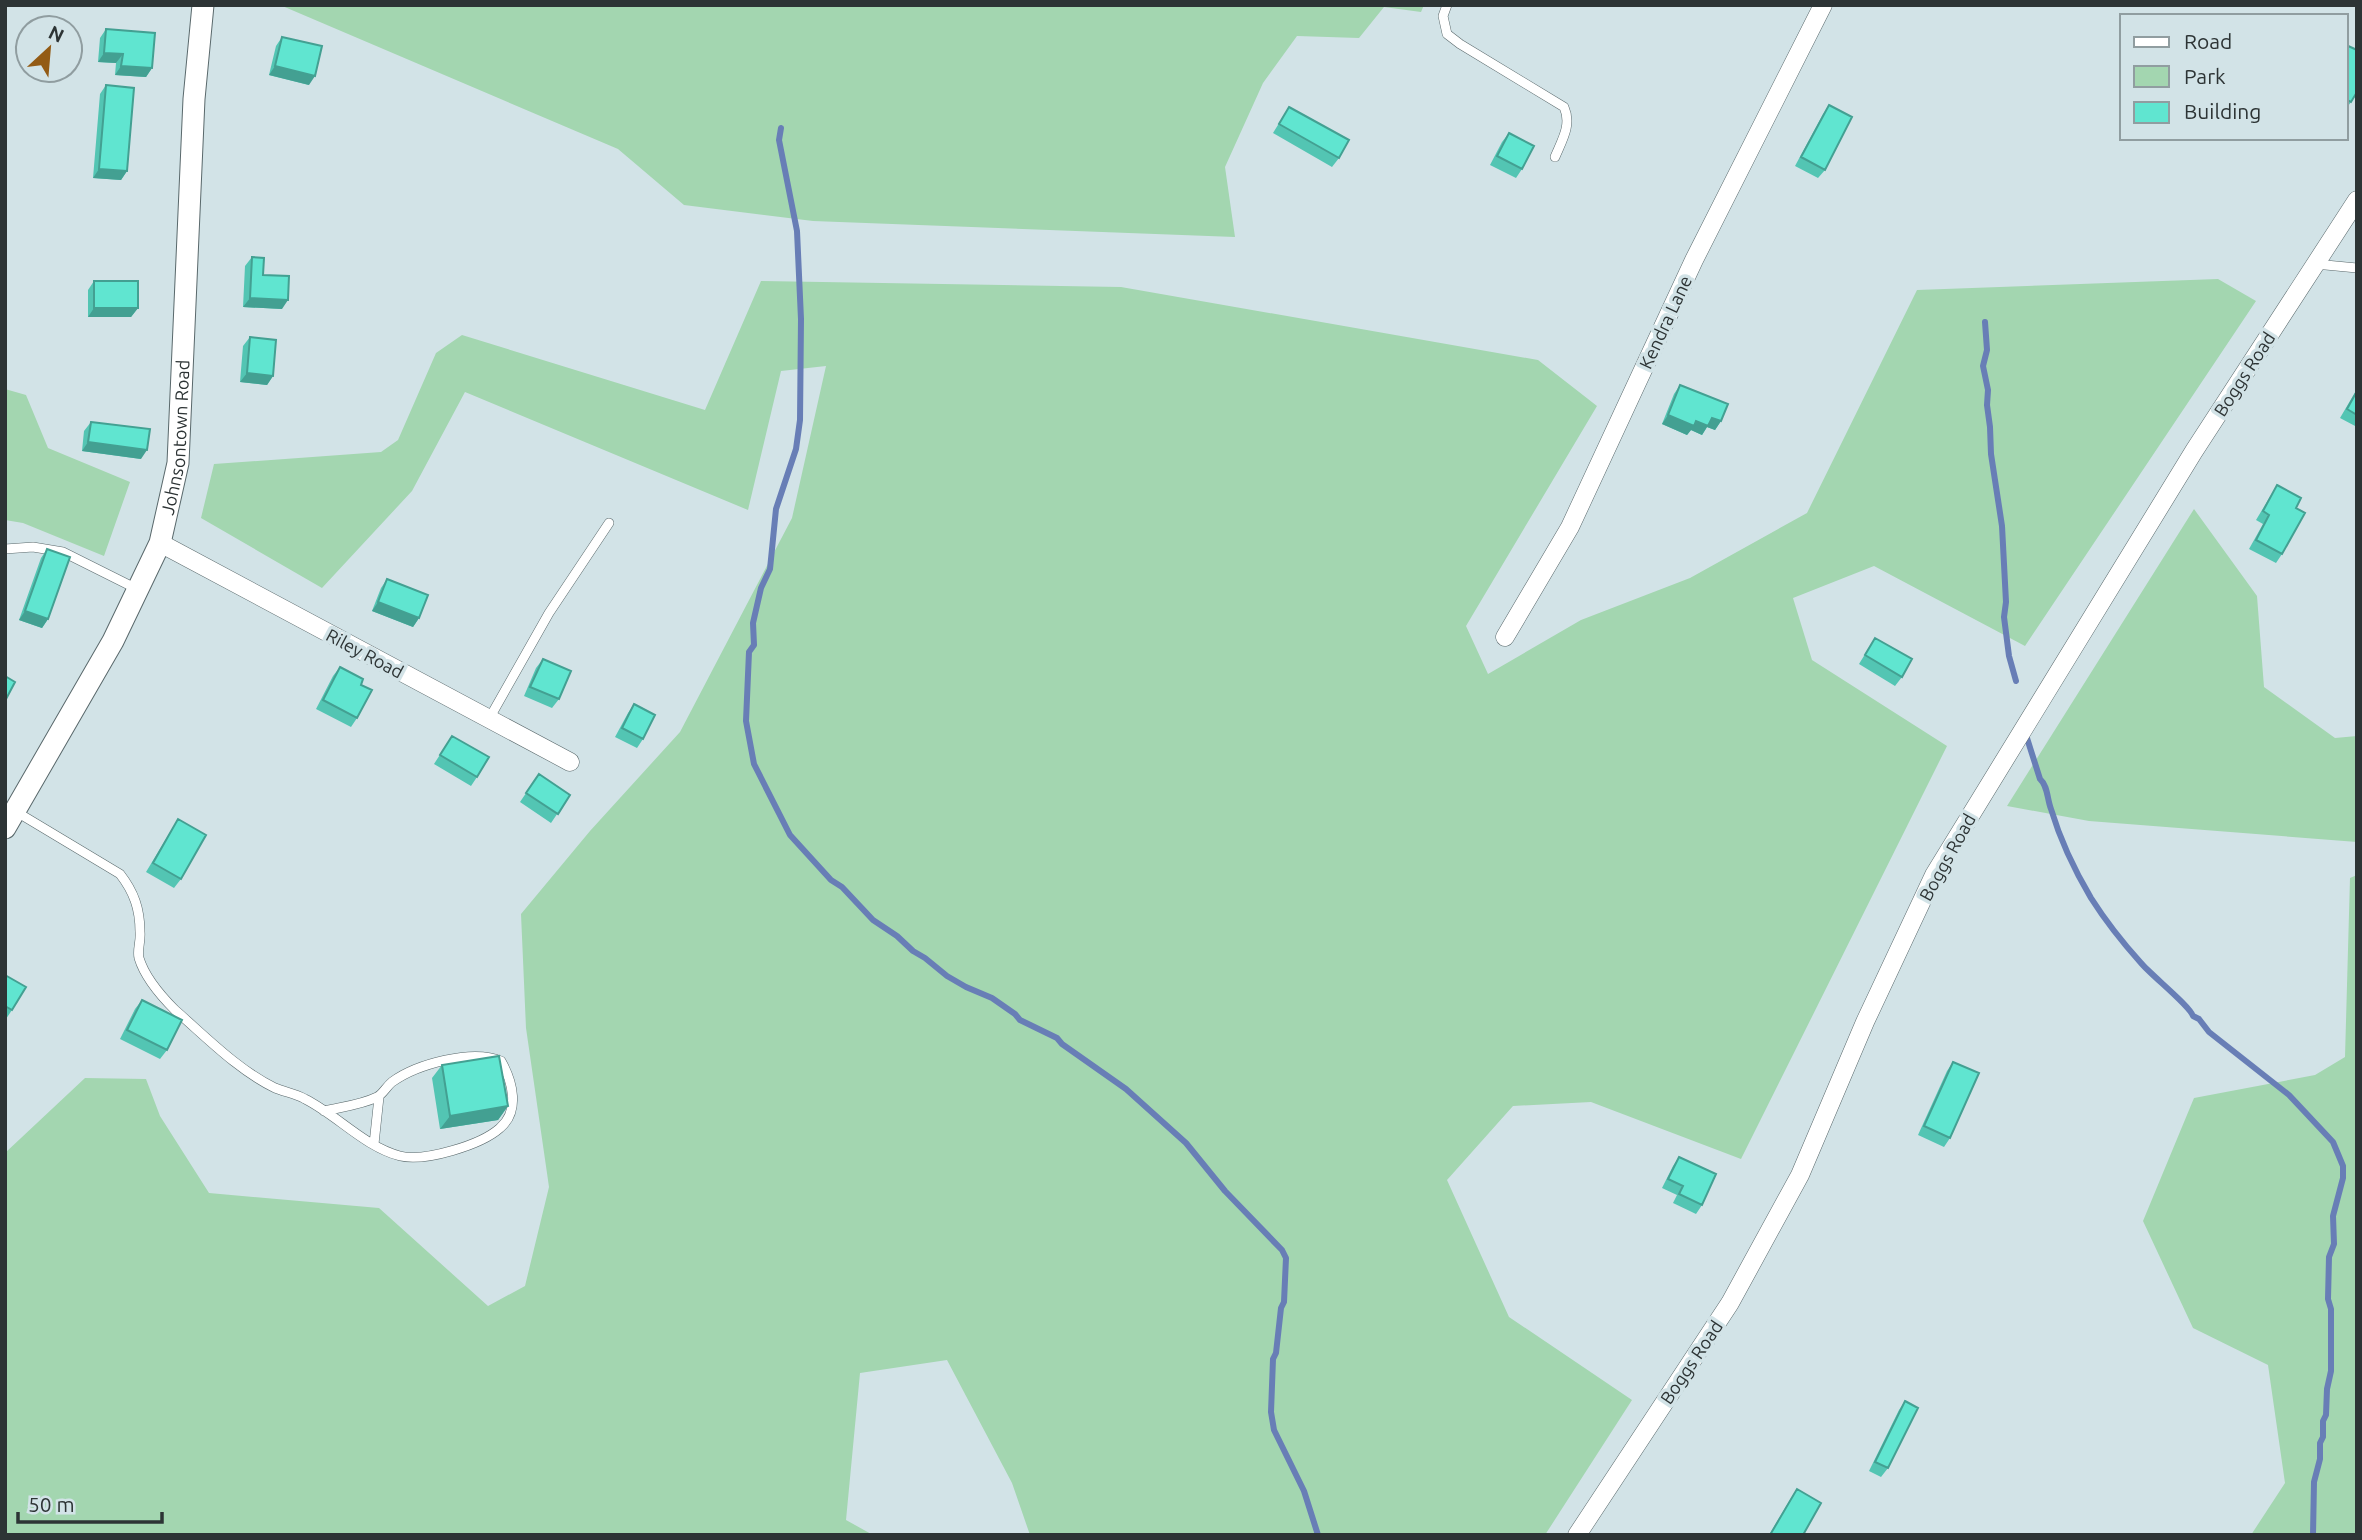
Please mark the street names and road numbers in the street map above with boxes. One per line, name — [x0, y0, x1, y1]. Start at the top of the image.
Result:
street label: Kendra Lane — [1635, 272, 1695, 372]
street label: Boggs Road — [2209, 328, 2279, 420]
street label: Johnsontown Road — [157, 359, 193, 517]
street label: Riley Road — [323, 624, 407, 682]
street label: Boggs Road — [1915, 810, 1979, 904]
street label: Boggs Road — [1656, 1317, 1726, 1407]

